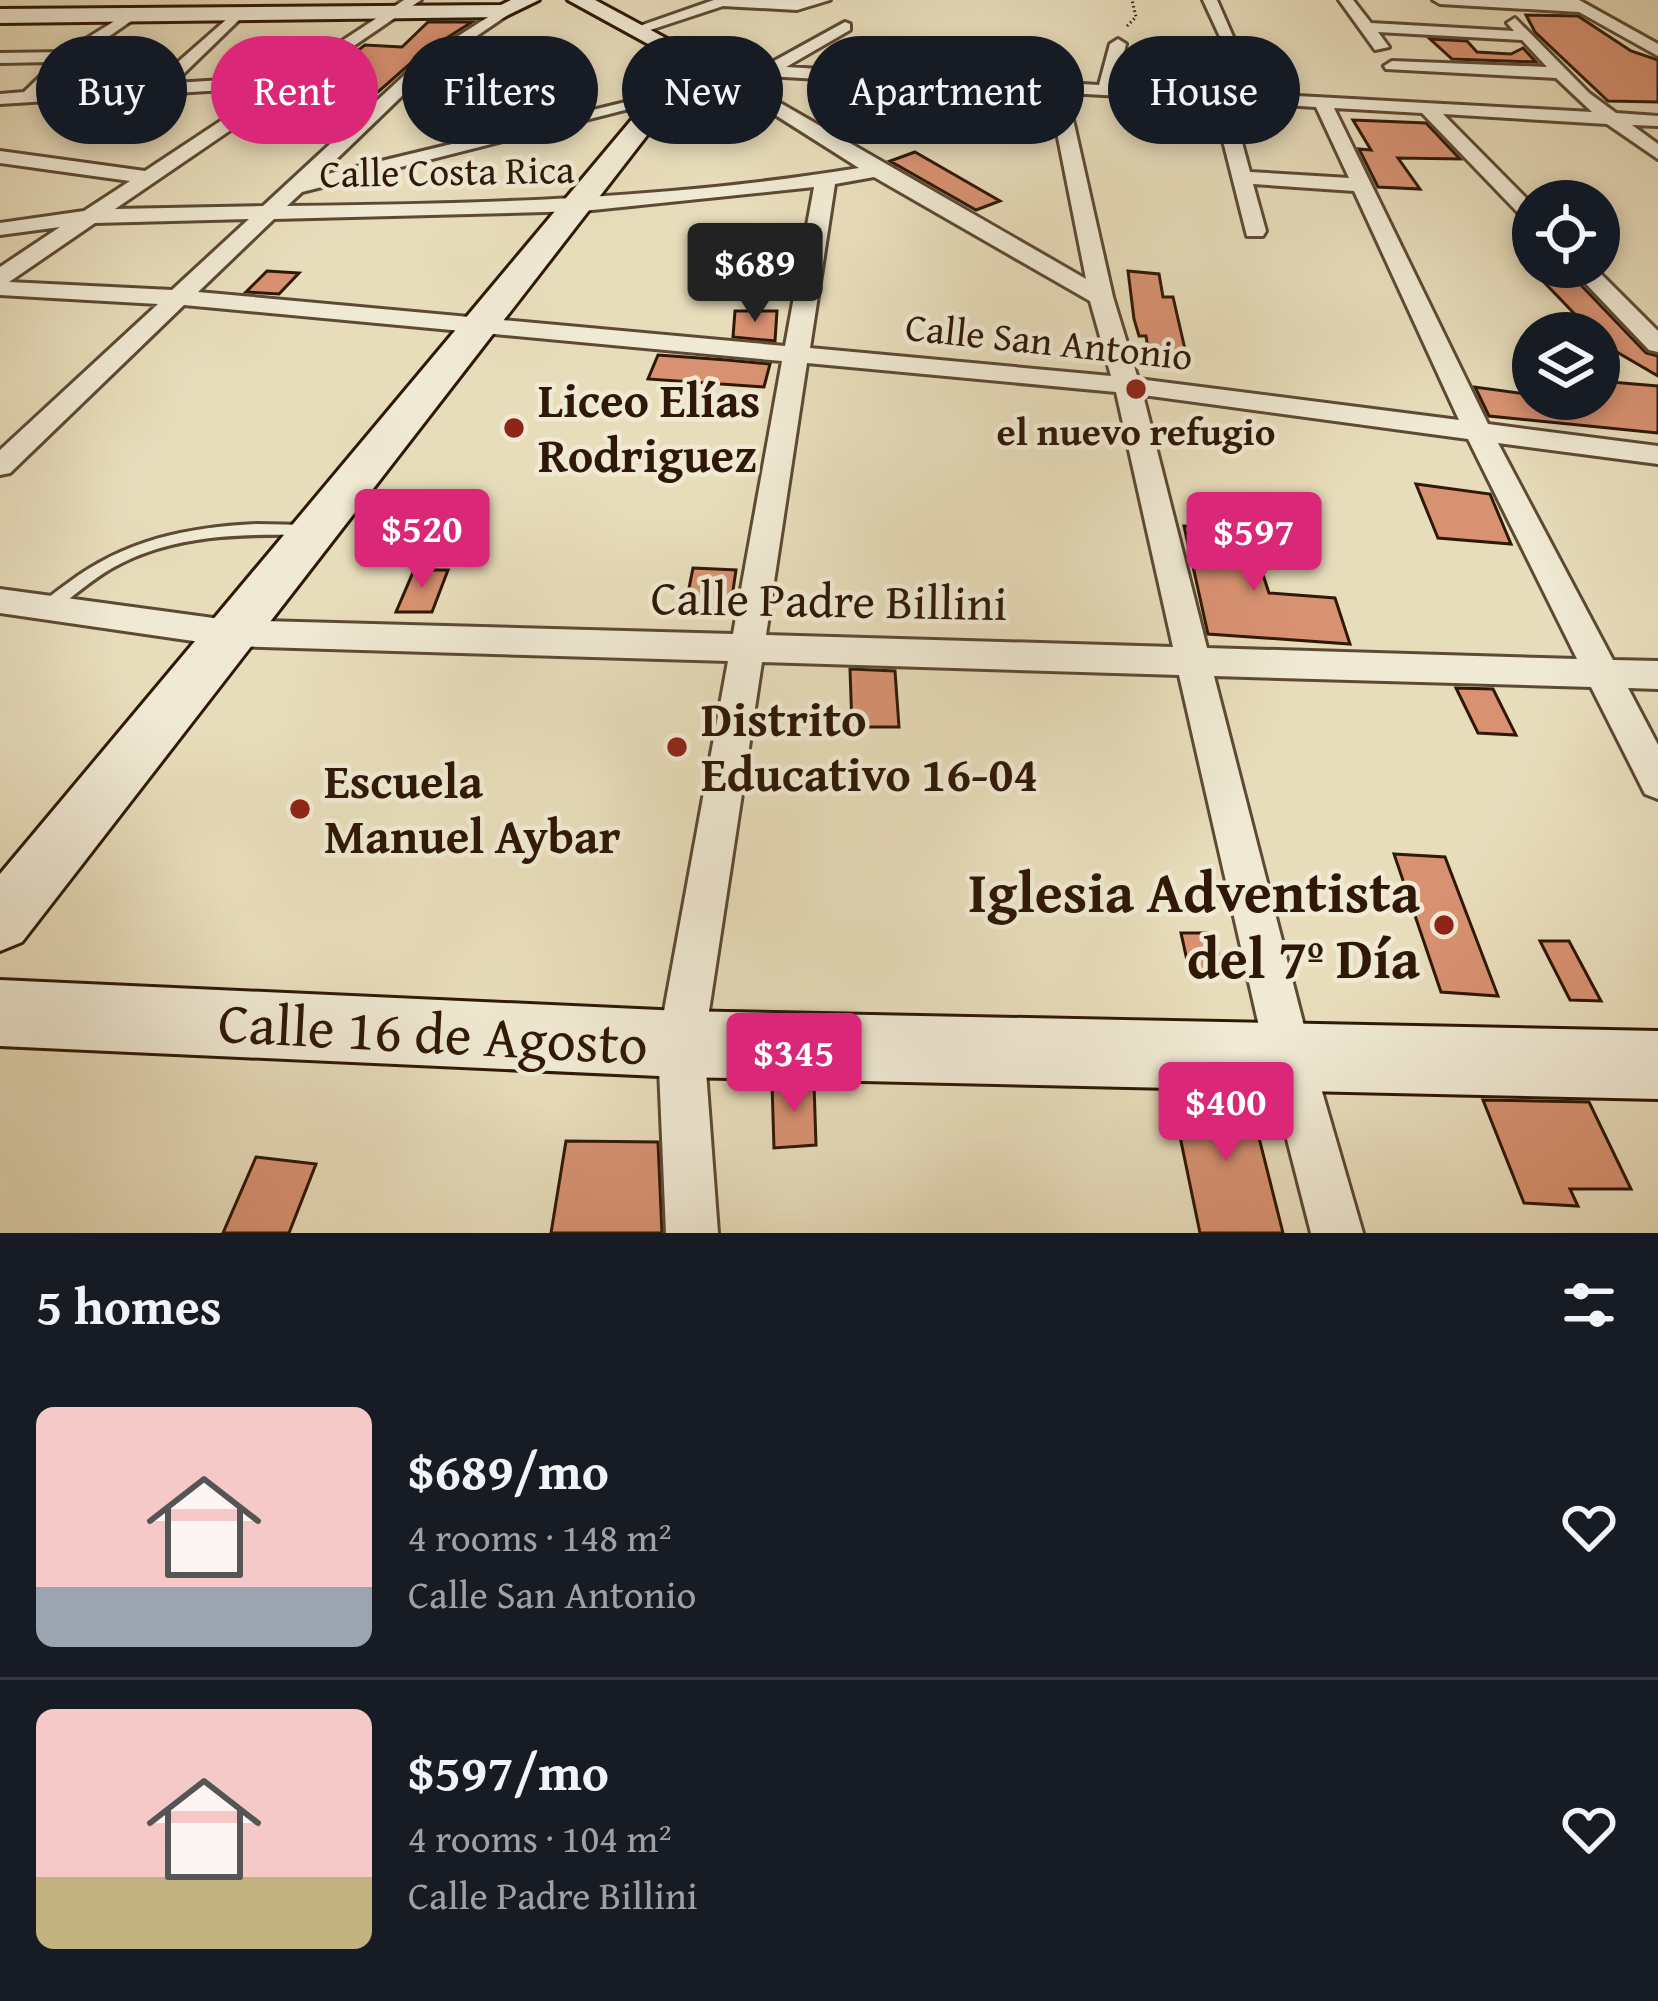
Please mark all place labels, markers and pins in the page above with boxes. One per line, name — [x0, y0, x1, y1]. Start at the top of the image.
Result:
pin: $689 — [684, 223, 826, 325]
place label: Liceo Elías Rodriguez — [538, 364, 760, 490]
marker: el nuevo refugio — [1123, 376, 1149, 402]
place label: el nuevo refugio — [997, 402, 1275, 459]
marker: Liceo Elías Rodriguez — [501, 415, 527, 441]
pin: $520 — [351, 489, 493, 591]
pin: $597 — [1183, 492, 1325, 594]
place label: Distrito Educativo 16-04 — [701, 683, 1038, 809]
marker: Distrito Educativo 16-04 — [664, 734, 690, 760]
place label: Escuela Manuel Aybar — [324, 745, 621, 871]
marker: Escuela Manuel Aybar — [287, 796, 313, 822]
place label: Iglesia Adventista del 7º Día — [968, 849, 1421, 999]
marker: Iglesia Adventista del 7º Día — [1431, 912, 1457, 938]
pin: $345 — [723, 1013, 865, 1115]
pin: $400 — [1155, 1062, 1297, 1164]

